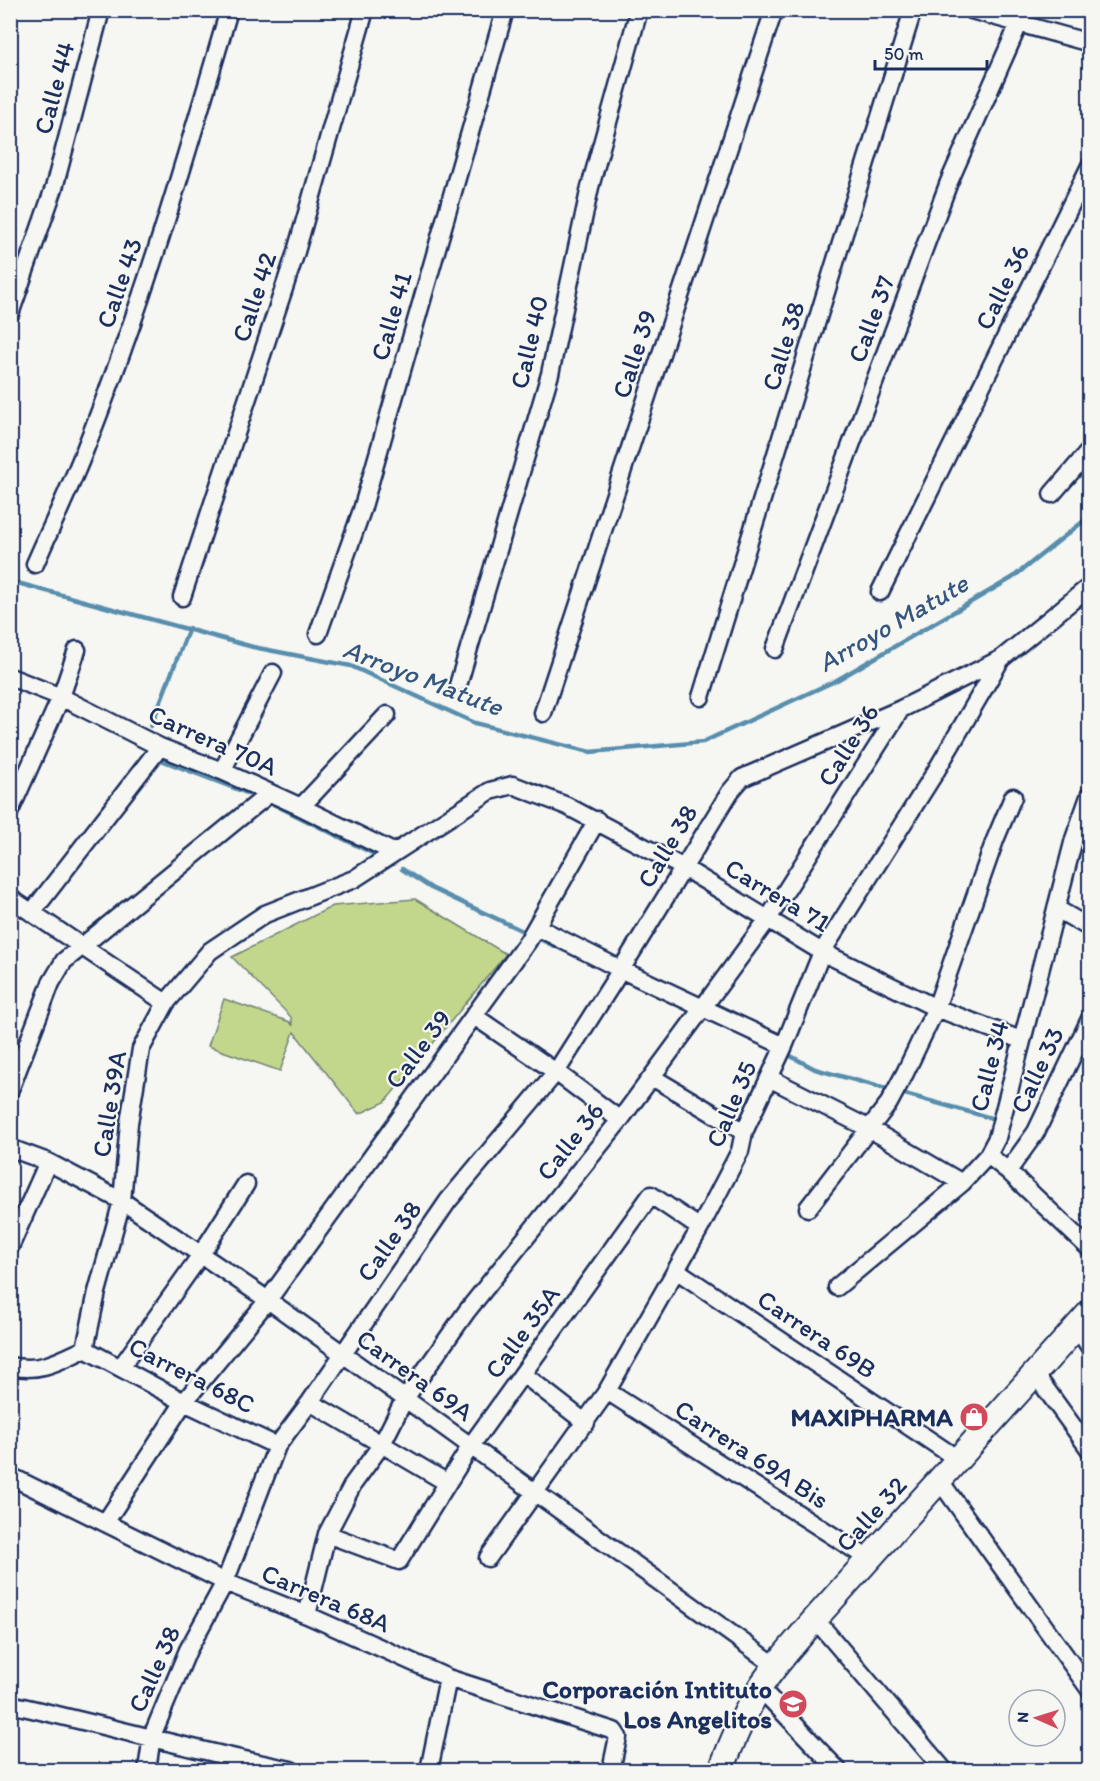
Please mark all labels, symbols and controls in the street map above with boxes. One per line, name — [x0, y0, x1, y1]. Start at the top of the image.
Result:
scale bar — [875, 33, 988, 71]
street label: Calle 44 — [26, 38, 82, 138]
text: 50 m — [884, 43, 924, 65]
street label: Calle 43 — [89, 234, 149, 332]
street label: Calle 36 — [968, 239, 1036, 335]
street label: Calle 42 — [224, 248, 284, 346]
street label: Calle 41 — [363, 268, 419, 364]
street label: Calle 37 — [841, 271, 902, 367]
street label: Calle 40 — [503, 292, 555, 392]
street label: Calle 38 — [754, 298, 812, 394]
street label: Calle 39 — [605, 306, 663, 402]
water label: Arroyo Matute — [812, 566, 975, 679]
water label: Arroyo Matute — [339, 632, 509, 723]
street label: Carrera 70A — [143, 697, 283, 783]
street label: Calle 36 — [810, 698, 886, 792]
street label: Calle 38 — [630, 798, 704, 894]
street label: Carrera 71 — [719, 851, 837, 939]
street label: Calle 39 — [378, 1003, 458, 1095]
street label: Calle 34 — [962, 1017, 1016, 1115]
street label: Calle 33 — [1003, 1022, 1071, 1118]
street label: Calle 39A — [85, 1048, 133, 1160]
street label: Calle 35 — [698, 1056, 764, 1152]
street label: Calle 36 — [529, 1095, 611, 1187]
street label: Calle 38 — [350, 1194, 428, 1288]
street label: Calle 35A — [477, 1279, 567, 1385]
street label: Carrera 69B — [751, 1283, 883, 1385]
street label: Carrera 69A — [350, 1322, 480, 1428]
street label: Carrera 68C — [124, 1330, 260, 1420]
street label: Carrera 69A Bis — [669, 1392, 835, 1516]
place label: MAXIPHARMA — [790, 1401, 953, 1433]
shop icon: MAXIPHARMA — [958, 1401, 990, 1433]
street label: Calle 32 — [829, 1469, 914, 1559]
street label: Carrera 68A — [257, 1556, 396, 1640]
street label: Calle 38 — [121, 1621, 187, 1717]
place label: Corporación Intituto Los Angelitos — [542, 1673, 772, 1735]
school or university icon: Corporación Intituto Los Angelitos — [777, 1688, 809, 1720]
north arrow — [1007, 1688, 1067, 1748]
text: N — [1013, 1711, 1032, 1723]

